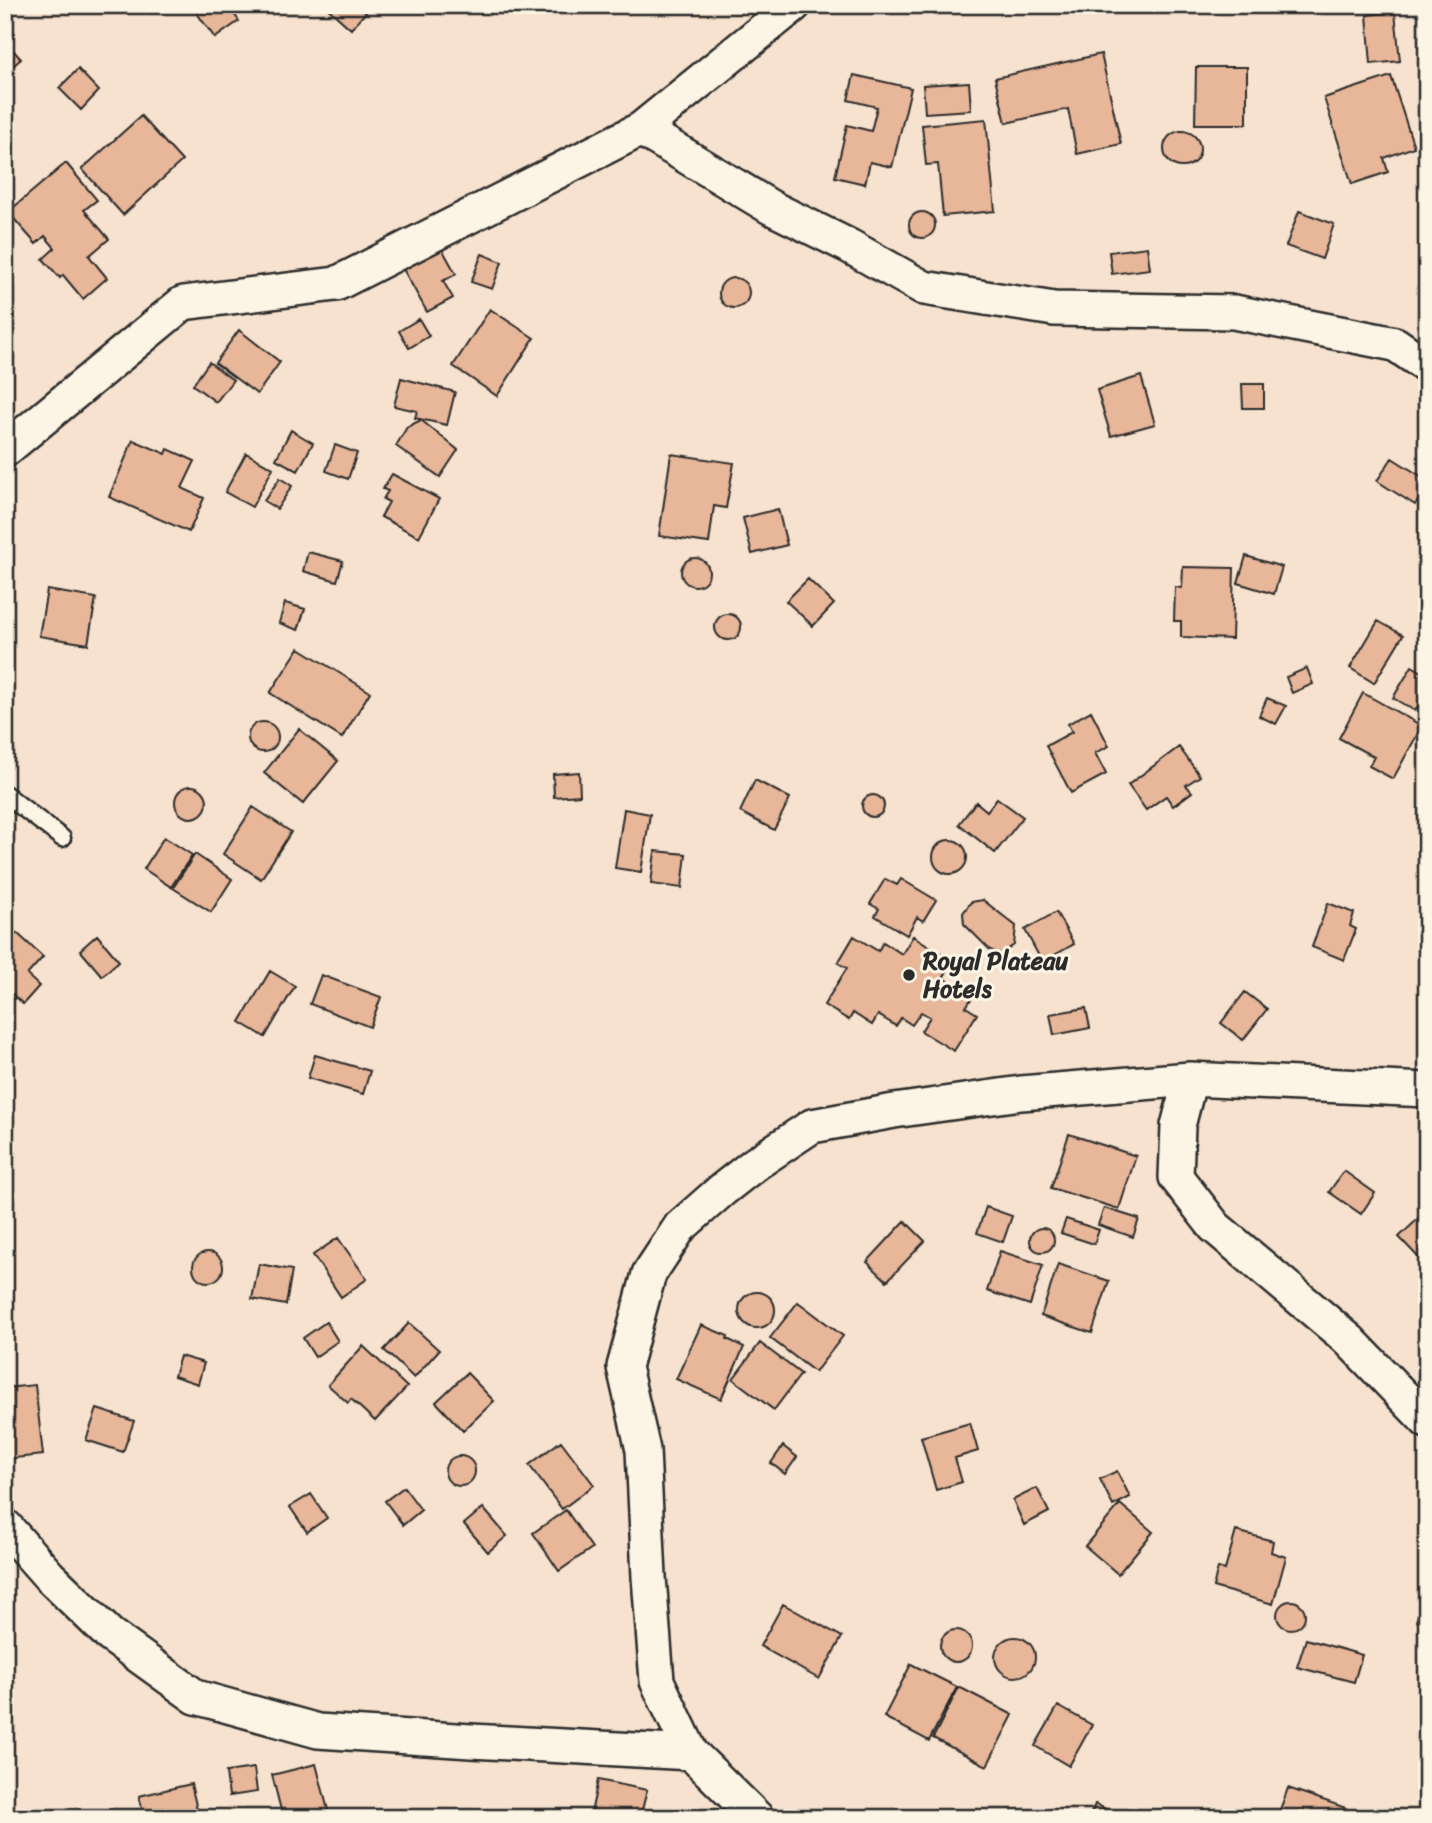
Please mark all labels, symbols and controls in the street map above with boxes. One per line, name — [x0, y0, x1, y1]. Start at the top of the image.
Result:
place label: Royal Plateau Hotels — [922, 940, 1068, 1010]
marker: Royal Plateau Hotels — [901, 967, 917, 983]

